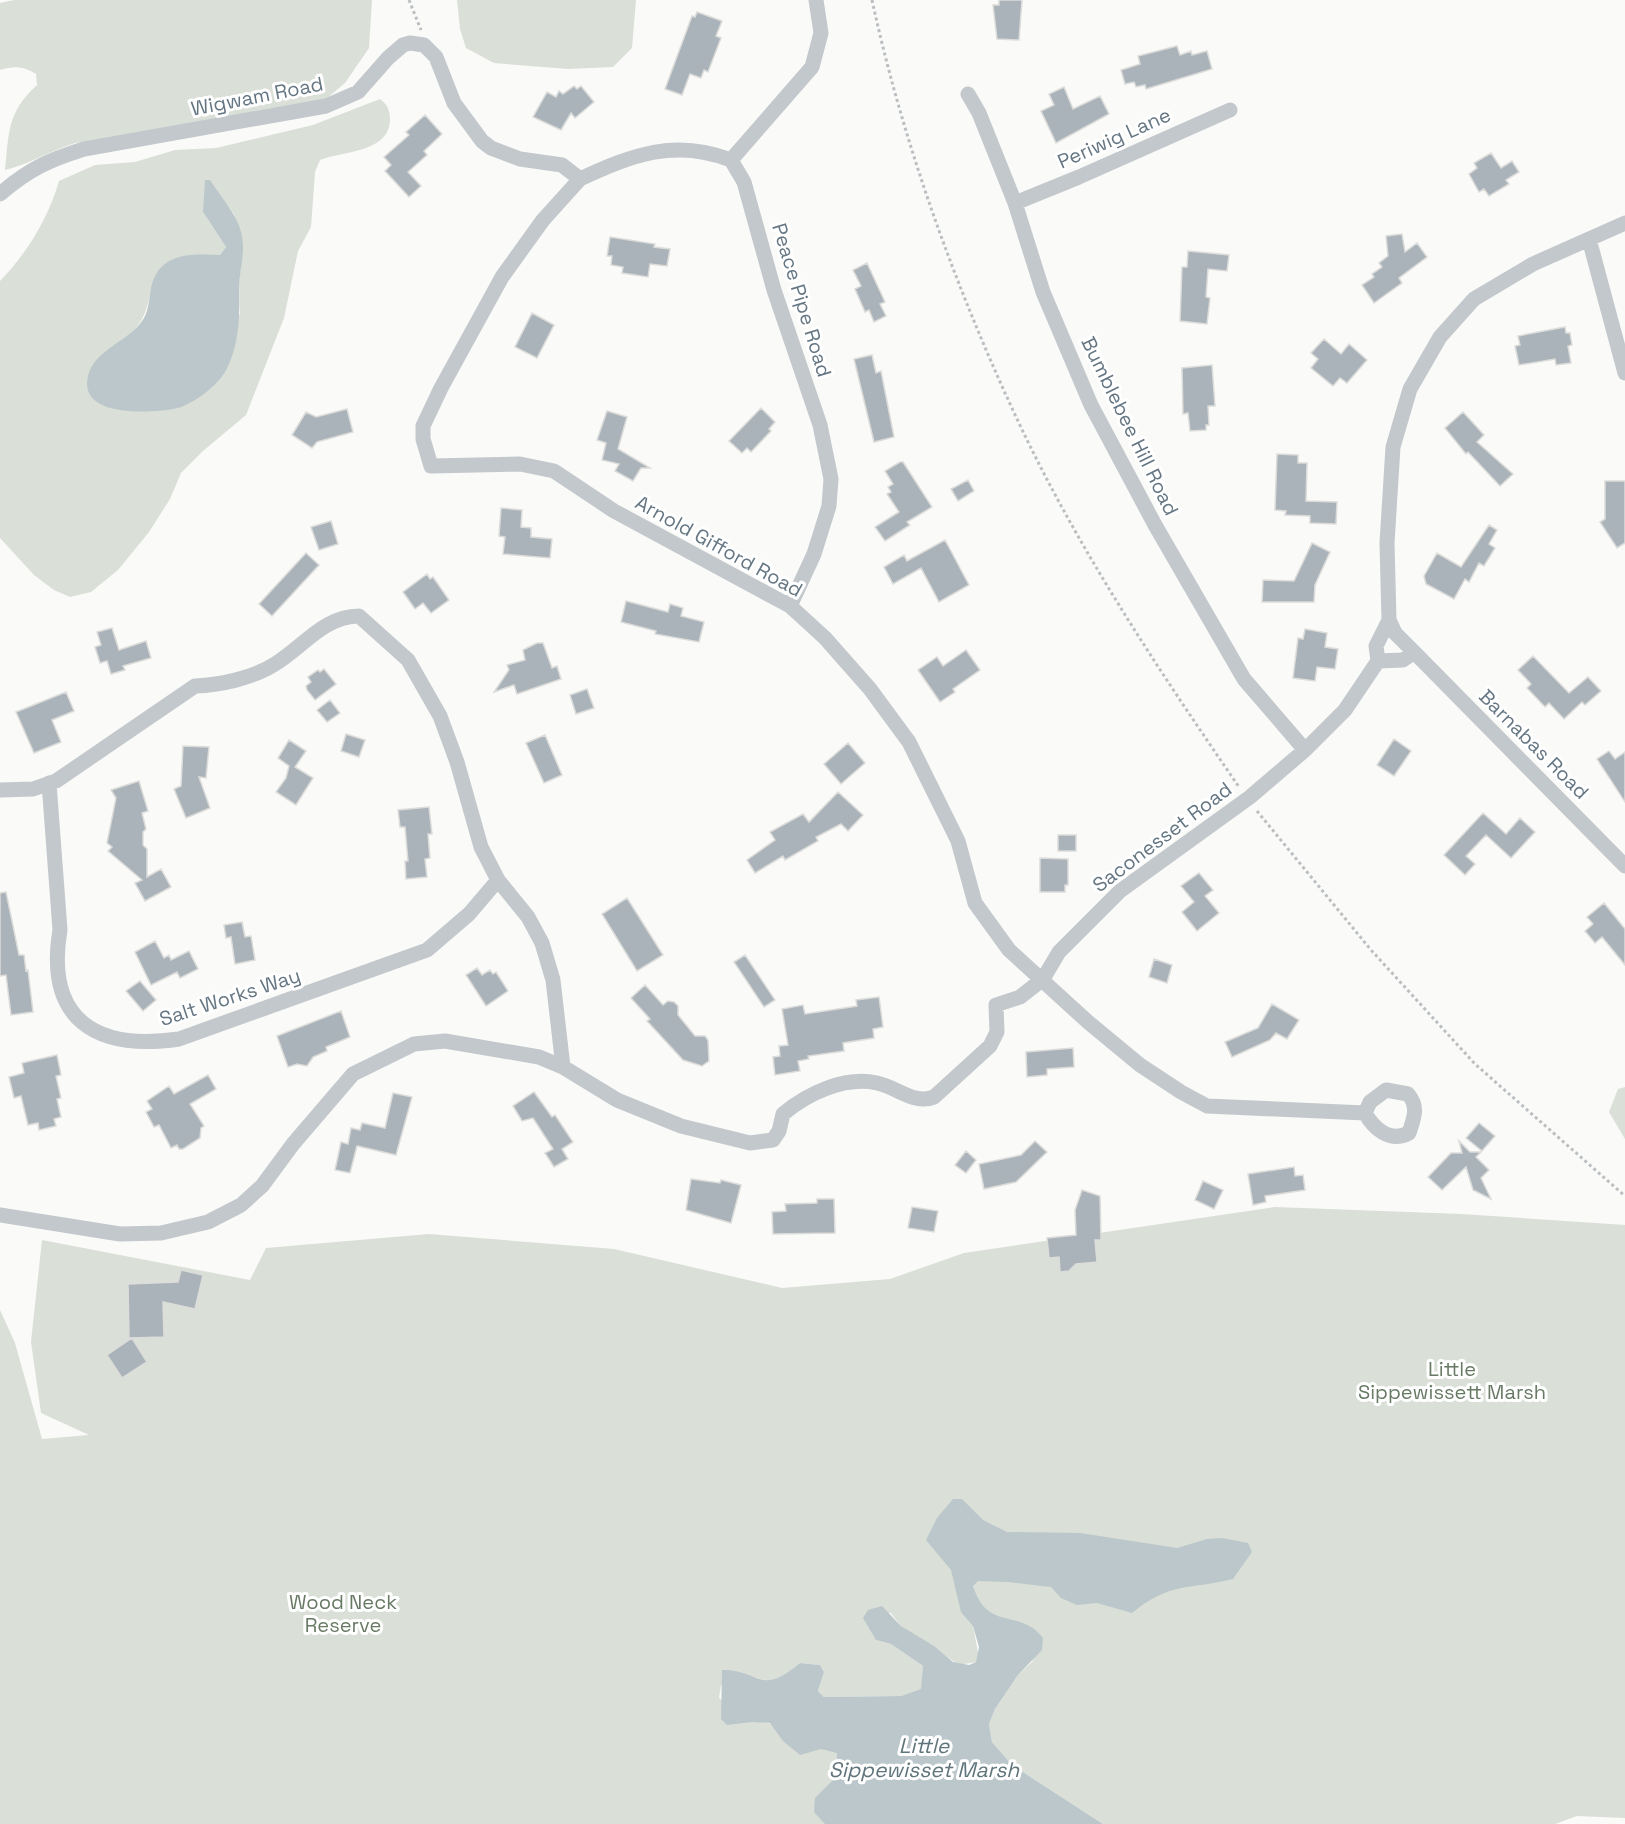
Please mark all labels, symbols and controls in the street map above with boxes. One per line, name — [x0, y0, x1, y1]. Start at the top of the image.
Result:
street label: Wigwam Road — [189, 70, 325, 122]
street label: Periwig Lane — [1053, 101, 1175, 175]
street label: Peace Pipe Road — [766, 220, 838, 380]
street label: Bumblebee Hill Road — [1075, 332, 1185, 520]
street label: Arnold Gifford Road — [631, 489, 807, 603]
street label: Barnabas Road — [1474, 684, 1594, 804]
street label: Saconesset Road — [1087, 776, 1237, 898]
street label: Salt Works Way — [156, 962, 304, 1032]
park label: Little Sippewissett Marsh — [1358, 1356, 1546, 1405]
park label: Wood Neck Reserve — [289, 1589, 397, 1638]
water label: Little Sippewisset Marsh — [829, 1732, 1020, 1783]

